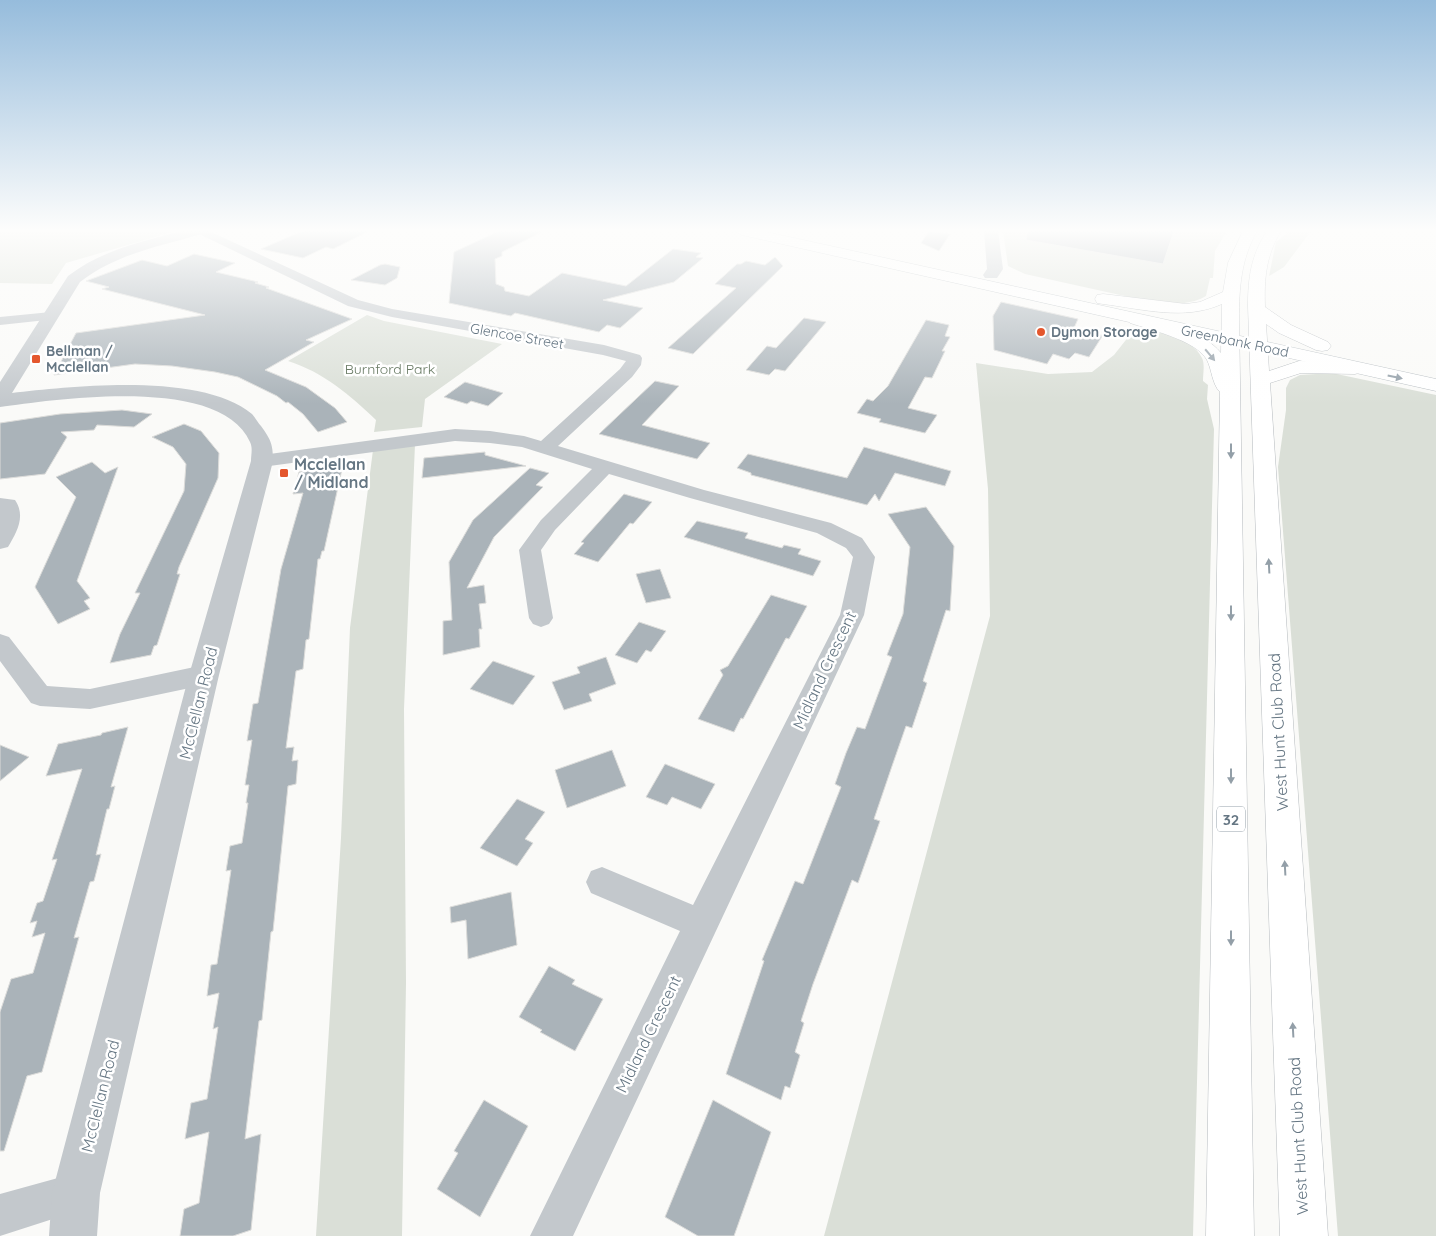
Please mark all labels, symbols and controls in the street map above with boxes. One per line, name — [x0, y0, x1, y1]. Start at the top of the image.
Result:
street label: Glencoe Street — [469, 319, 565, 353]
street label: Greenbank Road — [1179, 321, 1291, 361]
place label: Dymon Storage — [1051, 323, 1158, 341]
marker: Dymon Storage — [1035, 326, 1047, 338]
place label: Bellman / Mcclellan — [46, 342, 113, 376]
one-way arrow — [1205, 348, 1216, 361]
marker: Bellman / Mcclellan — [30, 353, 42, 365]
park label: Burnford Park — [345, 360, 435, 378]
one-way arrow — [1388, 373, 1404, 381]
one-way arrow — [1227, 443, 1235, 459]
place label: Mcclellan / Midland — [294, 454, 368, 492]
marker: Mcclellan / Midland — [278, 467, 290, 479]
one-way arrow — [1265, 557, 1273, 573]
one-way arrow — [1227, 606, 1235, 622]
street label: Midland Crescent — [788, 608, 860, 732]
street label: McClellan Road — [174, 645, 222, 761]
street label: West Hunt Club Road — [1264, 653, 1292, 811]
one-way arrow — [1227, 768, 1235, 784]
road number: 32 — [1217, 806, 1245, 832]
one-way arrow — [1280, 859, 1288, 875]
one-way arrow — [1227, 931, 1235, 947]
street label: Midland Crescent — [611, 972, 685, 1096]
one-way arrow — [1289, 1022, 1297, 1038]
street label: McClellan Road — [76, 1038, 124, 1154]
street label: West Hunt Club Road — [1284, 1057, 1312, 1215]

